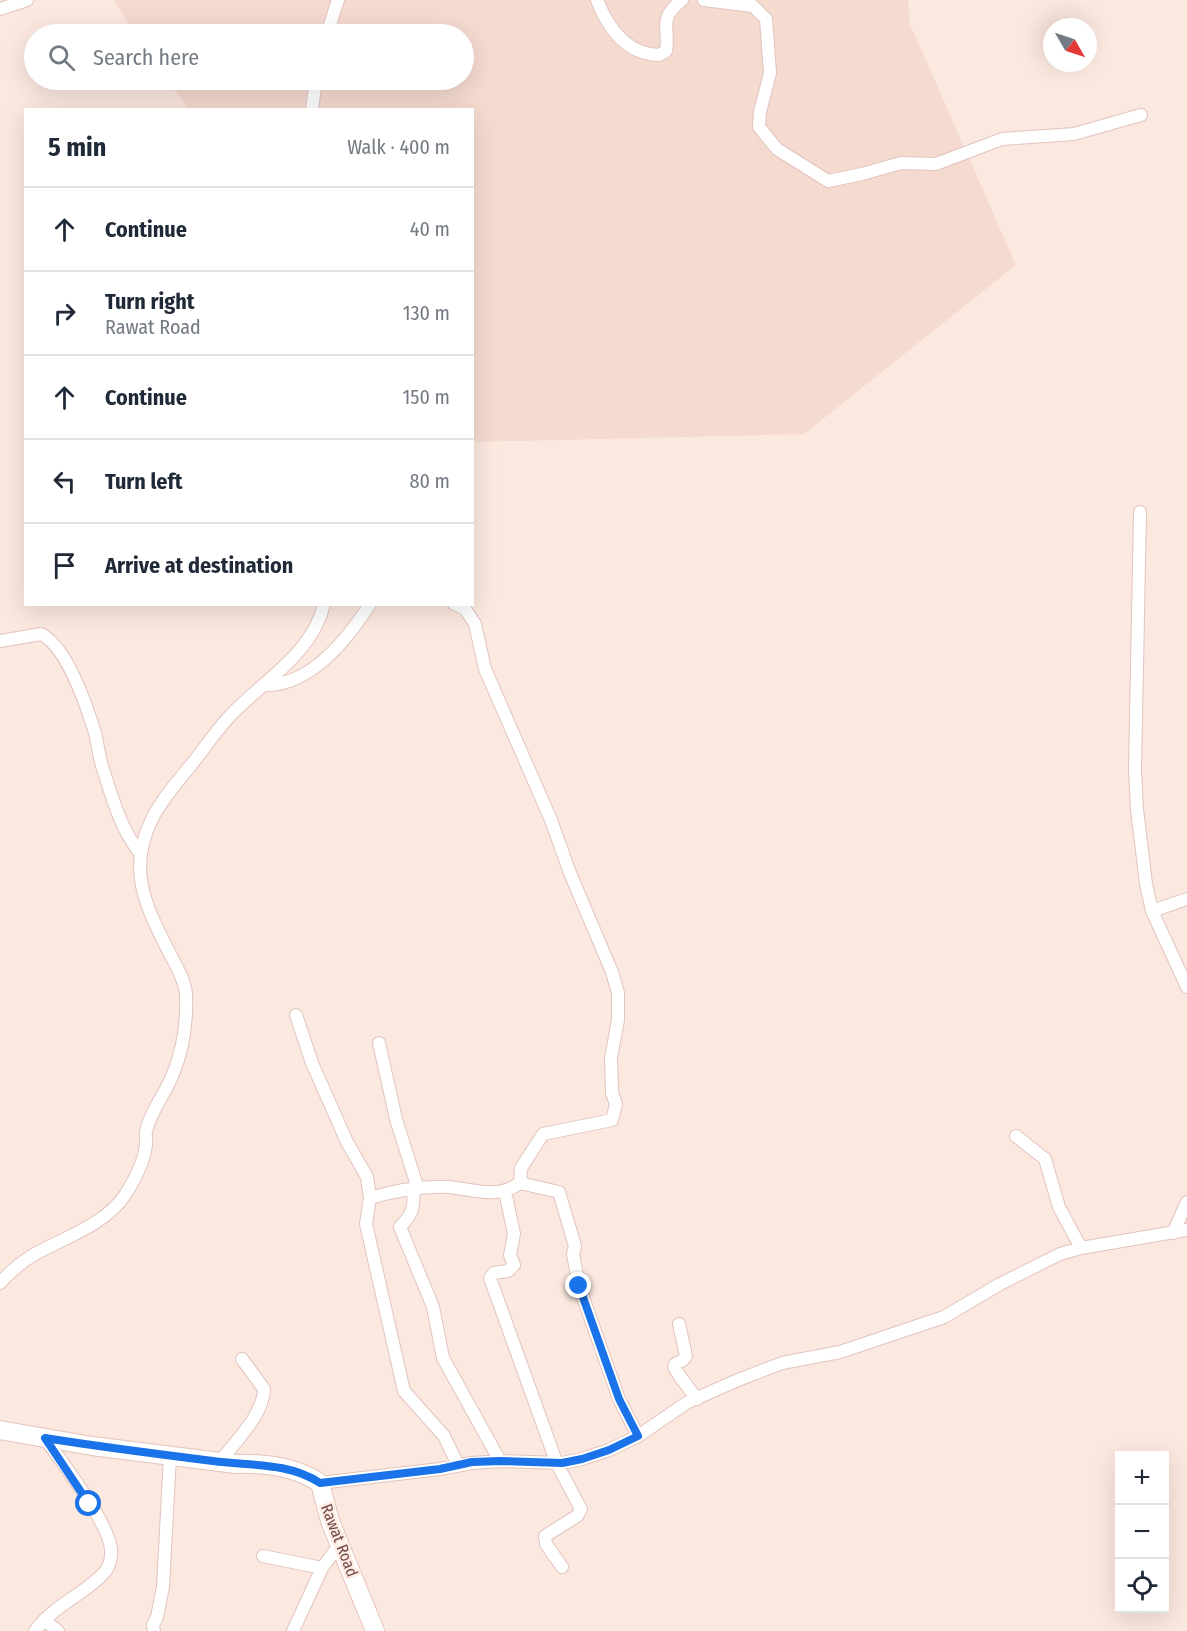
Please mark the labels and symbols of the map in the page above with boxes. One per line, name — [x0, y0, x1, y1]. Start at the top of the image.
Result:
north arrow — [1043, 18, 1097, 72]
route end — [565, 1272, 591, 1298]
route start — [75, 1490, 101, 1516]
street label: Rawat Road — [317, 1501, 362, 1579]

